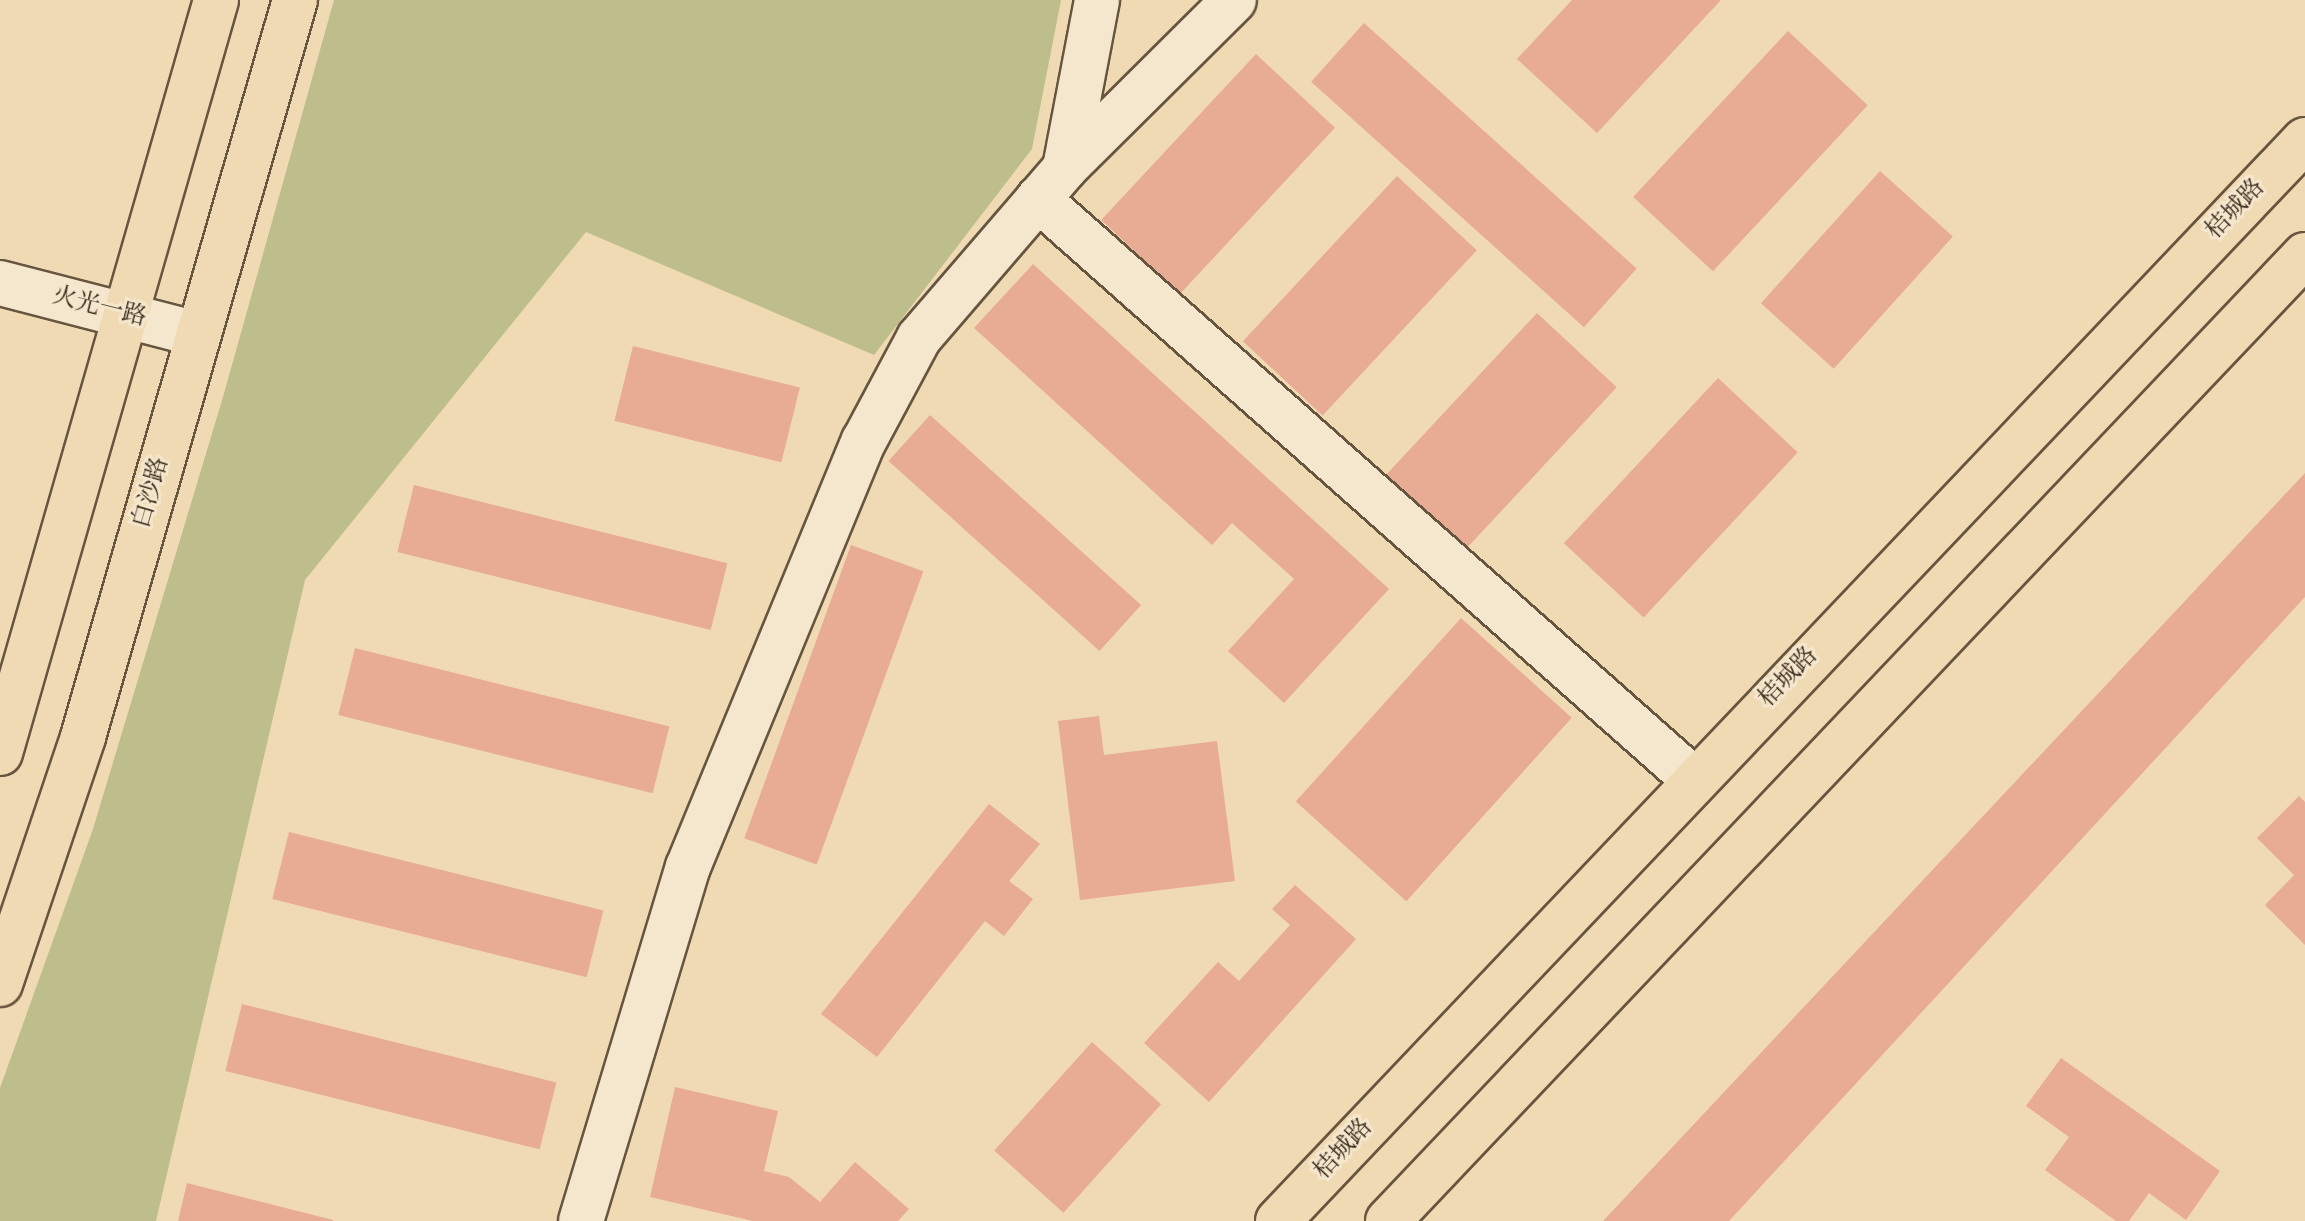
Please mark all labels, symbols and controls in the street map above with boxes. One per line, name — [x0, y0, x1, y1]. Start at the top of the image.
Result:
street label: 桔城路 — [2201, 174, 2271, 246]
street label: 火光一路 — [49, 282, 149, 334]
street label: 白沙路 — [128, 454, 176, 532]
street label: 桔城路 — [1754, 642, 1824, 714]
street label: 桔城路 — [1309, 1114, 1379, 1186]

